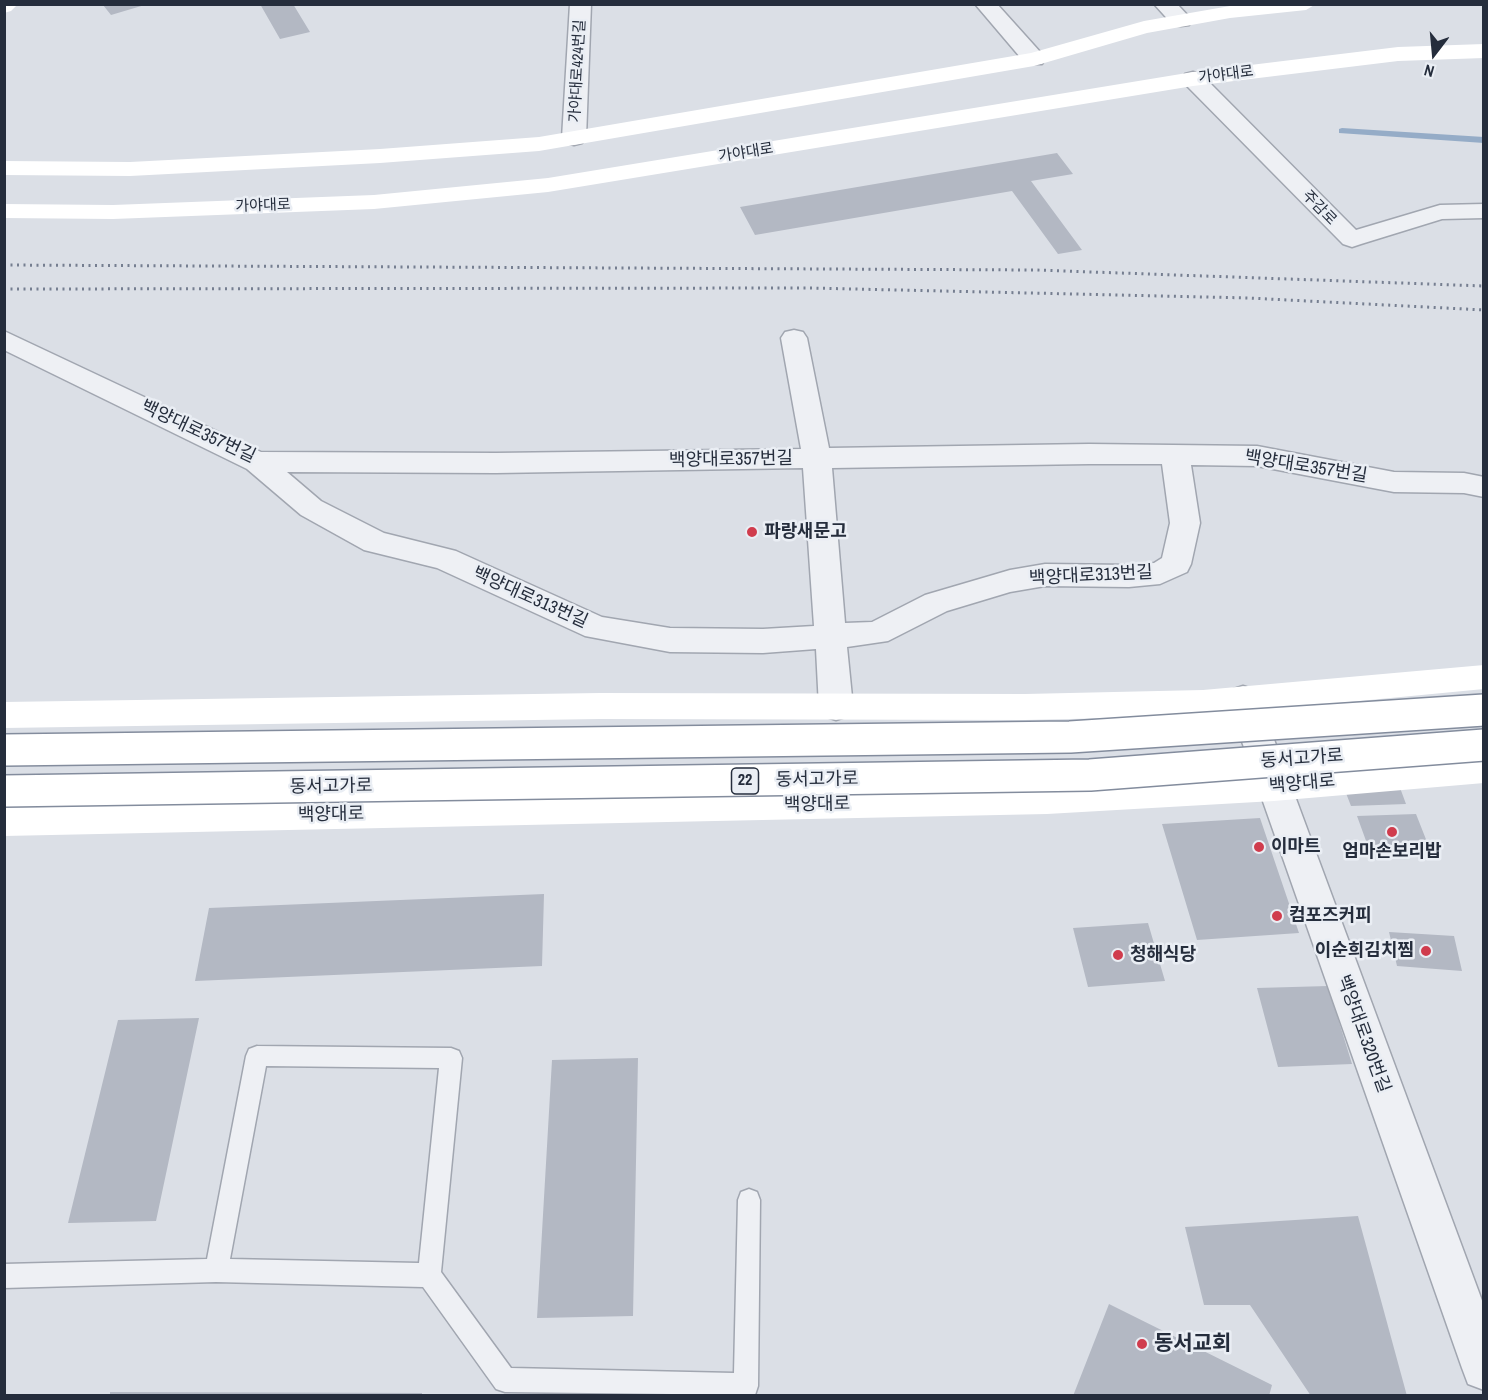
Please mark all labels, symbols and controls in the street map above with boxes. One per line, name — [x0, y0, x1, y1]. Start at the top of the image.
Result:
street label: 가야대로424번길 — [566, 19, 590, 123]
north arrow — [1404, 24, 1464, 84]
text: N — [1421, 59, 1437, 83]
street label: 가야대로 — [1198, 63, 1254, 87]
street label: 가야대로 — [717, 140, 775, 166]
street label: 주감로 — [1298, 187, 1340, 229]
street label: 가야대로 — [235, 196, 291, 216]
street label: 백양대로357번길 — [137, 396, 259, 468]
street label: 백양대로357번길 — [1243, 447, 1369, 487]
street label: 백양대로357번길 — [669, 448, 793, 472]
place label: 파랑새문고 — [764, 521, 847, 543]
marker: 파랑새문고 — [745, 525, 759, 539]
street label: 백양대로313번길 — [1029, 562, 1153, 590]
street label: 백양대로313번길 — [469, 563, 591, 633]
street label: 동서고가로 — [1260, 745, 1344, 773]
road number: 22 — [732, 768, 758, 794]
street label: 동서고가로 — [775, 768, 859, 792]
street label: 백양대로 — [1268, 770, 1336, 798]
street label: 동서고가로 — [289, 775, 373, 799]
street label: 백양대로 — [784, 794, 850, 816]
street label: 백양대로 — [298, 804, 364, 826]
marker: 엄마손보리밥 — [1385, 825, 1399, 839]
place label: 이마트 — [1271, 836, 1321, 858]
marker: 이마트 — [1252, 840, 1266, 854]
place label: 엄마손보리밥 — [1342, 841, 1442, 863]
place label: 컴포즈커피 — [1289, 905, 1372, 927]
marker: 컴포즈커피 — [1270, 909, 1284, 923]
place label: 이순희김치찜 — [1315, 940, 1414, 962]
place label: 청해식당 — [1130, 944, 1196, 966]
marker: 이순희김치찜 — [1419, 944, 1433, 958]
marker: 청해식당 — [1111, 948, 1125, 962]
street label: 백양대로320번길 — [1332, 972, 1394, 1096]
place label: 동서교회 — [1154, 1331, 1231, 1357]
marker: 동서교회 — [1135, 1337, 1149, 1351]

